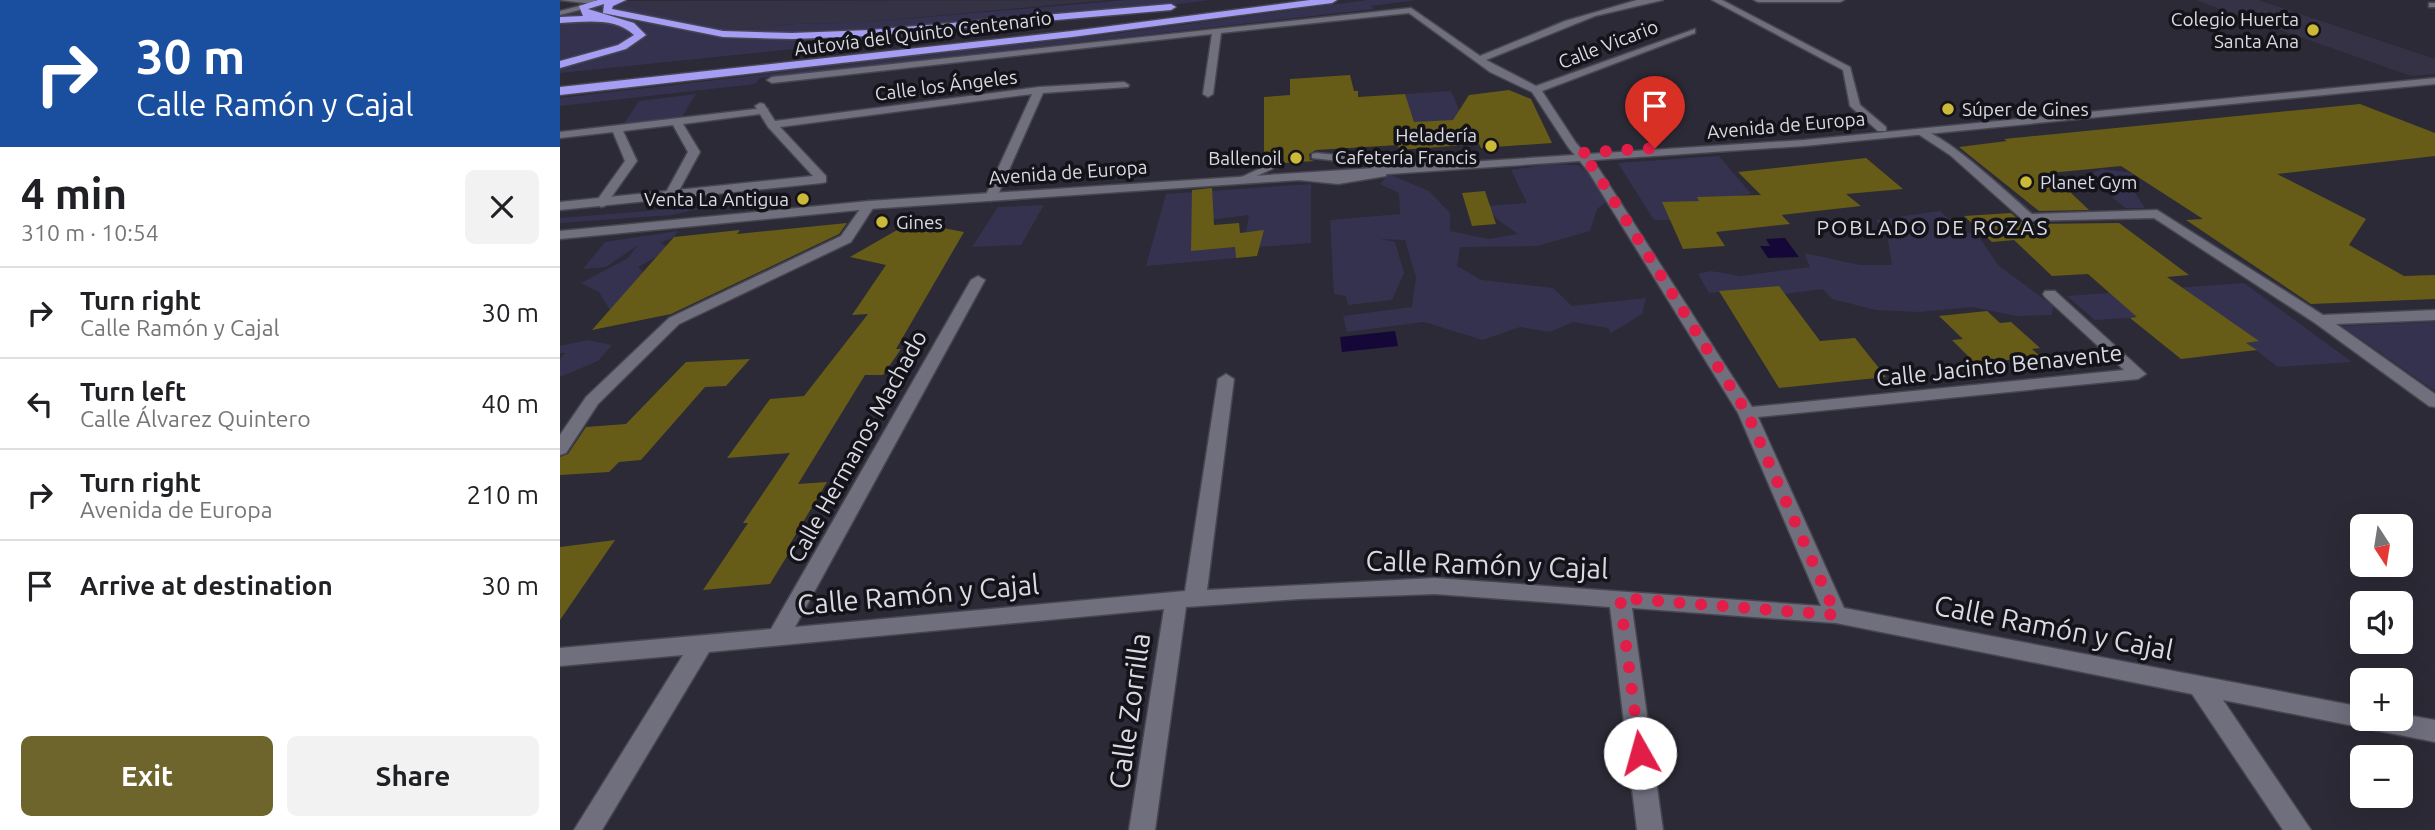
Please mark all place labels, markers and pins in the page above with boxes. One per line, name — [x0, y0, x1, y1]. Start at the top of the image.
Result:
place label: Colegio Huerta Santa Ana — [2171, 8, 2299, 52]
marker: Colegio Huerta Santa Ana — [2305, 22, 2321, 38]
pin — [1625, 76, 1685, 148]
place label: Súper de Gines — [1962, 98, 2089, 120]
marker: Súper de Gines — [1940, 101, 1956, 117]
place label: Heladería Cafetería Francis — [1335, 124, 1477, 168]
marker: Heladería Cafetería Francis — [1483, 138, 1499, 154]
place label: Ballenoil — [1208, 147, 1282, 169]
marker: Ballenoil — [1288, 150, 1304, 166]
place label: Planet Gym — [2040, 171, 2137, 193]
marker: Planet Gym — [2018, 174, 2034, 190]
place label: Venta La Antigua — [644, 188, 789, 210]
marker: Venta La Antigua — [795, 191, 811, 207]
place label: Gines — [896, 211, 943, 233]
marker: Gines — [874, 214, 890, 230]

